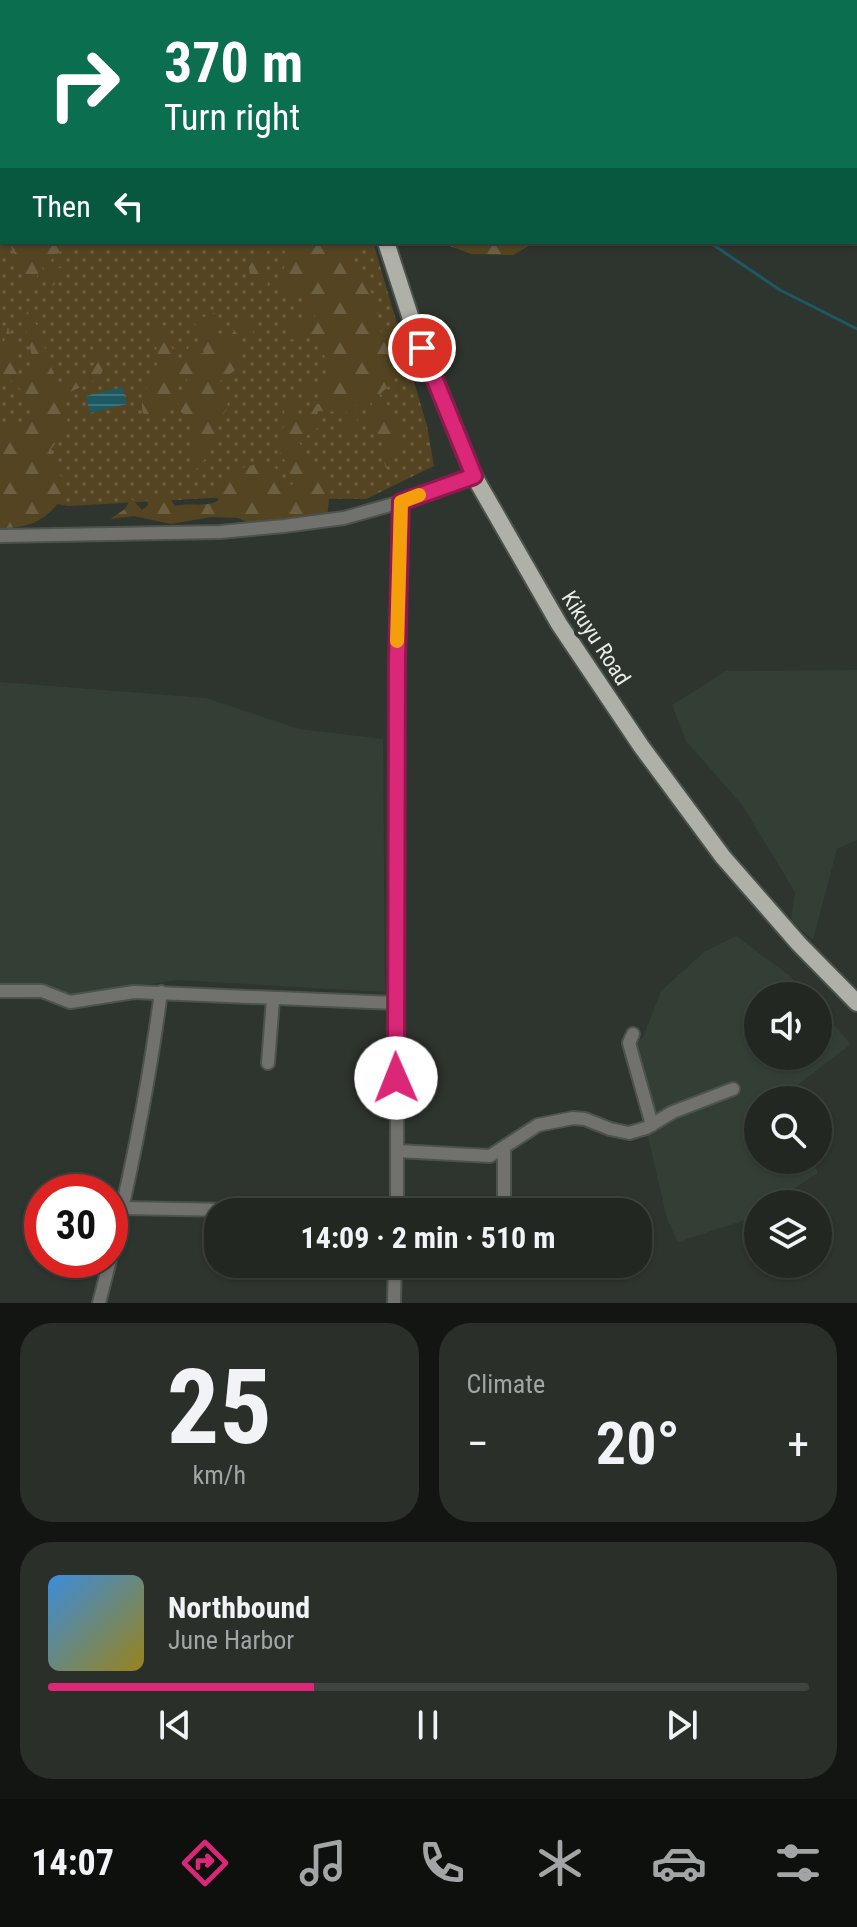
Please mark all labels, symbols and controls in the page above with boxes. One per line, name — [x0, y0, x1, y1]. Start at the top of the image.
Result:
text: 370 m — [164, 30, 303, 96]
icon: right — [32, 32, 136, 136]
text: Turn right — [164, 97, 300, 139]
icon: left — [107, 184, 151, 228]
text: Then — [32, 189, 91, 224]
pin — [388, 314, 456, 382]
icon: arrive — [400, 326, 444, 370]
street label: Kikuyu Road — [556, 586, 636, 690]
map controls — [744, 982, 832, 1278]
button: sound — [744, 982, 832, 1070]
position arrow — [354, 1036, 438, 1120]
button: search — [744, 1086, 832, 1174]
speed limit sign: 30 — [24, 1174, 128, 1278]
button: layers — [744, 1190, 832, 1278]
text: 14:09 · 2 min · 510 m — [301, 1220, 555, 1255]
text: 25 — [167, 1347, 272, 1468]
text: Climate — [467, 1369, 545, 1399]
text: 20° — [596, 1408, 680, 1479]
text: − — [467, 1418, 489, 1470]
text: + — [787, 1418, 809, 1470]
text: km/h — [193, 1460, 246, 1490]
text: Northbound — [168, 1590, 310, 1625]
text: June Harbor — [168, 1625, 294, 1655]
icon: previous — [153, 1703, 197, 1747]
icon: pause — [406, 1703, 450, 1747]
icon: next — [660, 1703, 704, 1747]
icon: directions — [177, 1835, 233, 1891]
icon: music — [295, 1835, 351, 1891]
icon: phone — [414, 1835, 470, 1891]
icon: climate — [532, 1835, 588, 1891]
icon: car — [651, 1835, 707, 1891]
icon: filters — [770, 1835, 826, 1891]
text: 14:07 — [31, 1842, 114, 1884]

